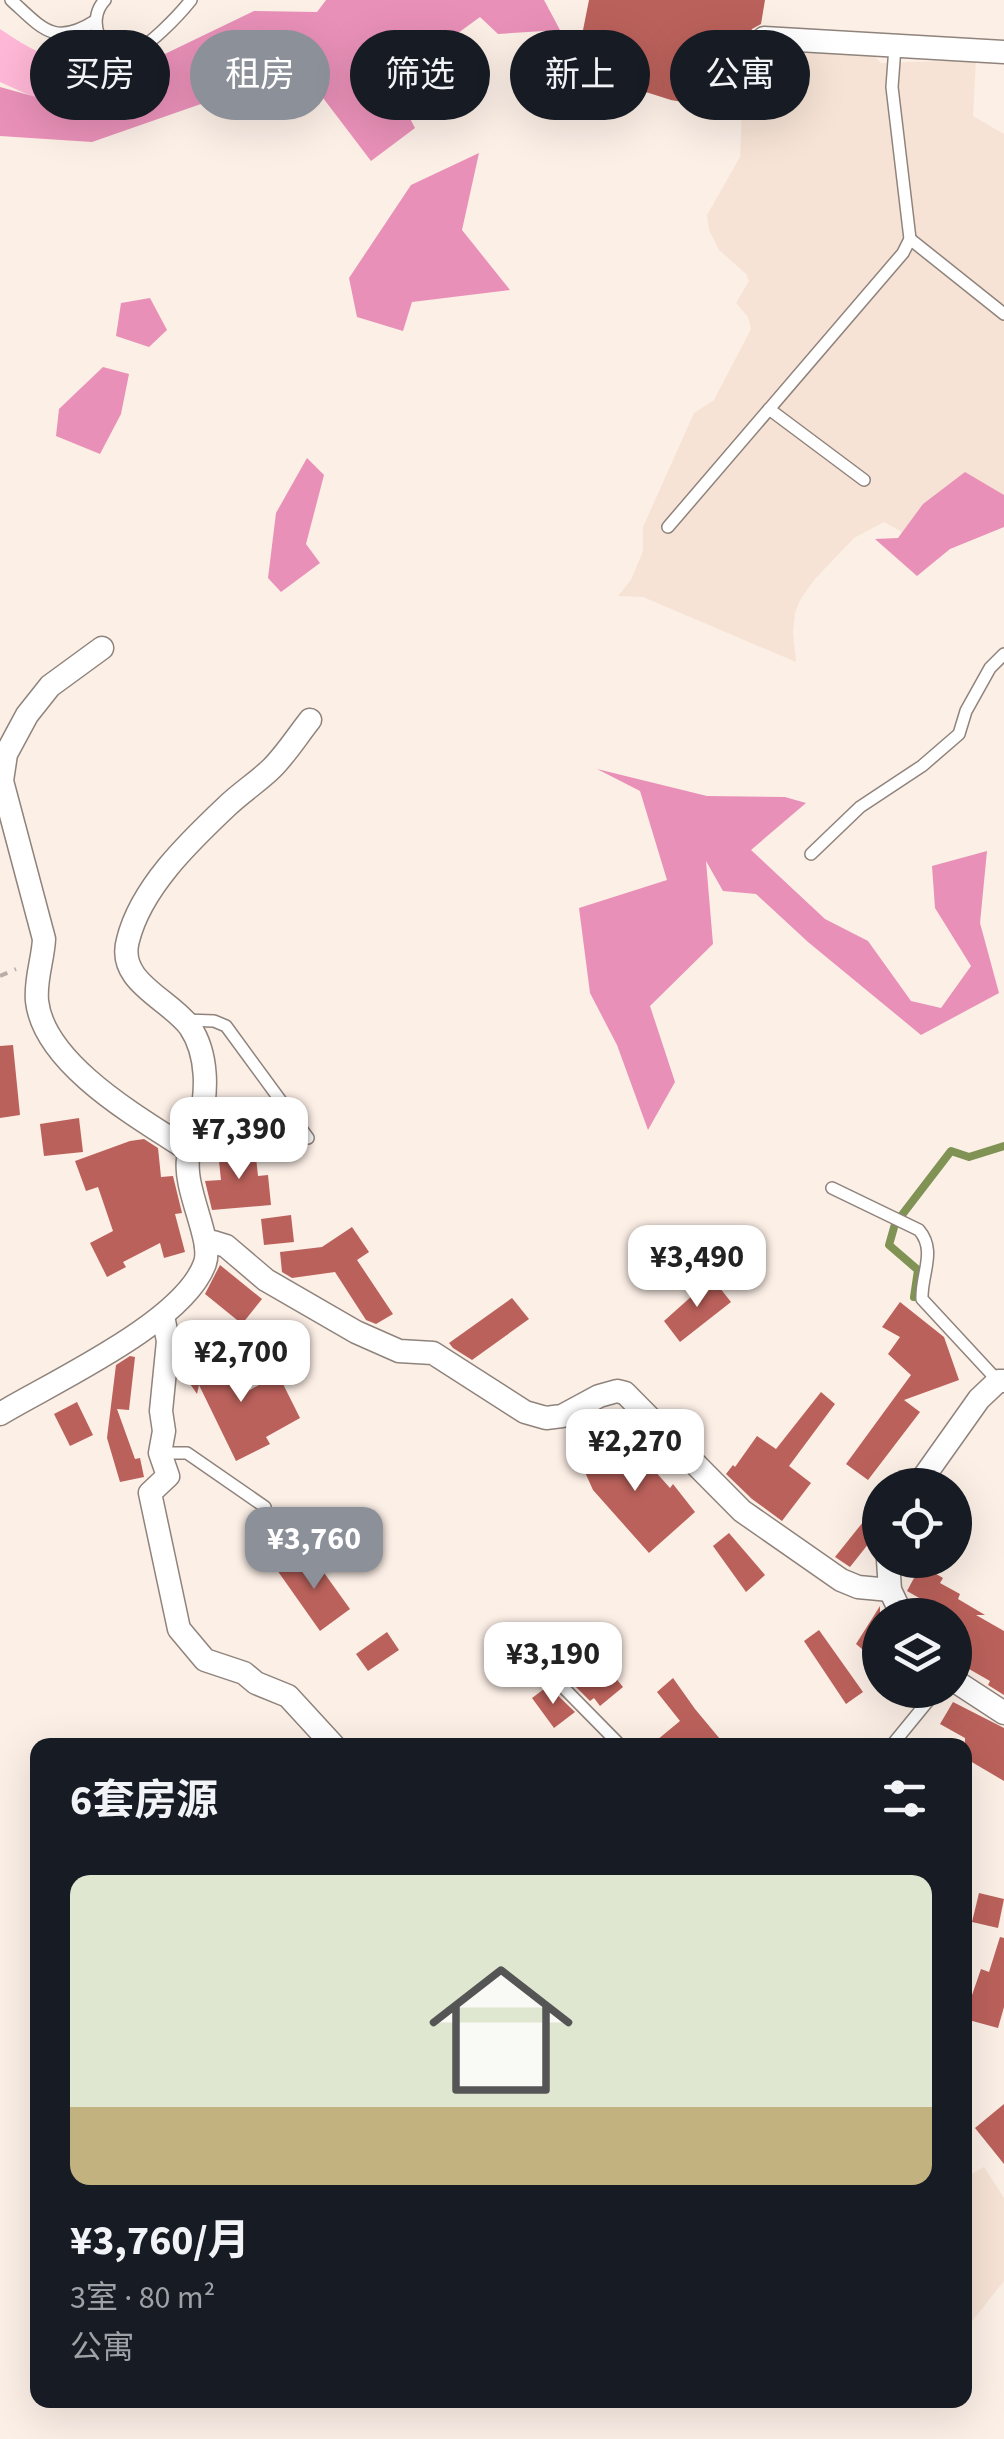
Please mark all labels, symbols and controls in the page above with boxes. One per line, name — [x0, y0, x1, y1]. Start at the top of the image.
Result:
chip: 买房 — [30, 30, 170, 120]
chip: 租房 — [190, 30, 330, 120]
chip: 筛选 — [350, 30, 490, 120]
chip: 新上 — [510, 30, 650, 120]
chip: 公寓 — [670, 30, 810, 120]
pin: ¥7,390 — [158, 1097, 320, 1182]
text: ¥7,390 — [192, 1106, 286, 1152]
pin: ¥3,490 — [616, 1225, 778, 1310]
text: ¥3,490 — [650, 1234, 744, 1280]
pin: ¥2,700 — [160, 1320, 322, 1405]
text: ¥2,700 — [194, 1329, 288, 1375]
pin: ¥2,270 — [554, 1409, 716, 1494]
text: ¥2,270 — [588, 1418, 682, 1464]
map controls — [862, 1468, 972, 1708]
button: locate — [862, 1468, 972, 1578]
pin: ¥3,760 — [233, 1507, 395, 1592]
text: ¥3,760 — [267, 1516, 361, 1562]
button: layers — [862, 1598, 972, 1708]
pin: ¥3,190 — [472, 1622, 634, 1707]
text: ¥3,190 — [506, 1631, 600, 1677]
text: 6套房源 — [70, 1771, 218, 1831]
icon: filters — [877, 1771, 932, 1826]
icon: home — [411, 1940, 591, 2120]
text: ¥3,760/月 — [70, 2211, 250, 2271]
text: 3室 · 80 m² — [70, 2275, 215, 2321]
text: 公寓 — [70, 2325, 134, 2371]

